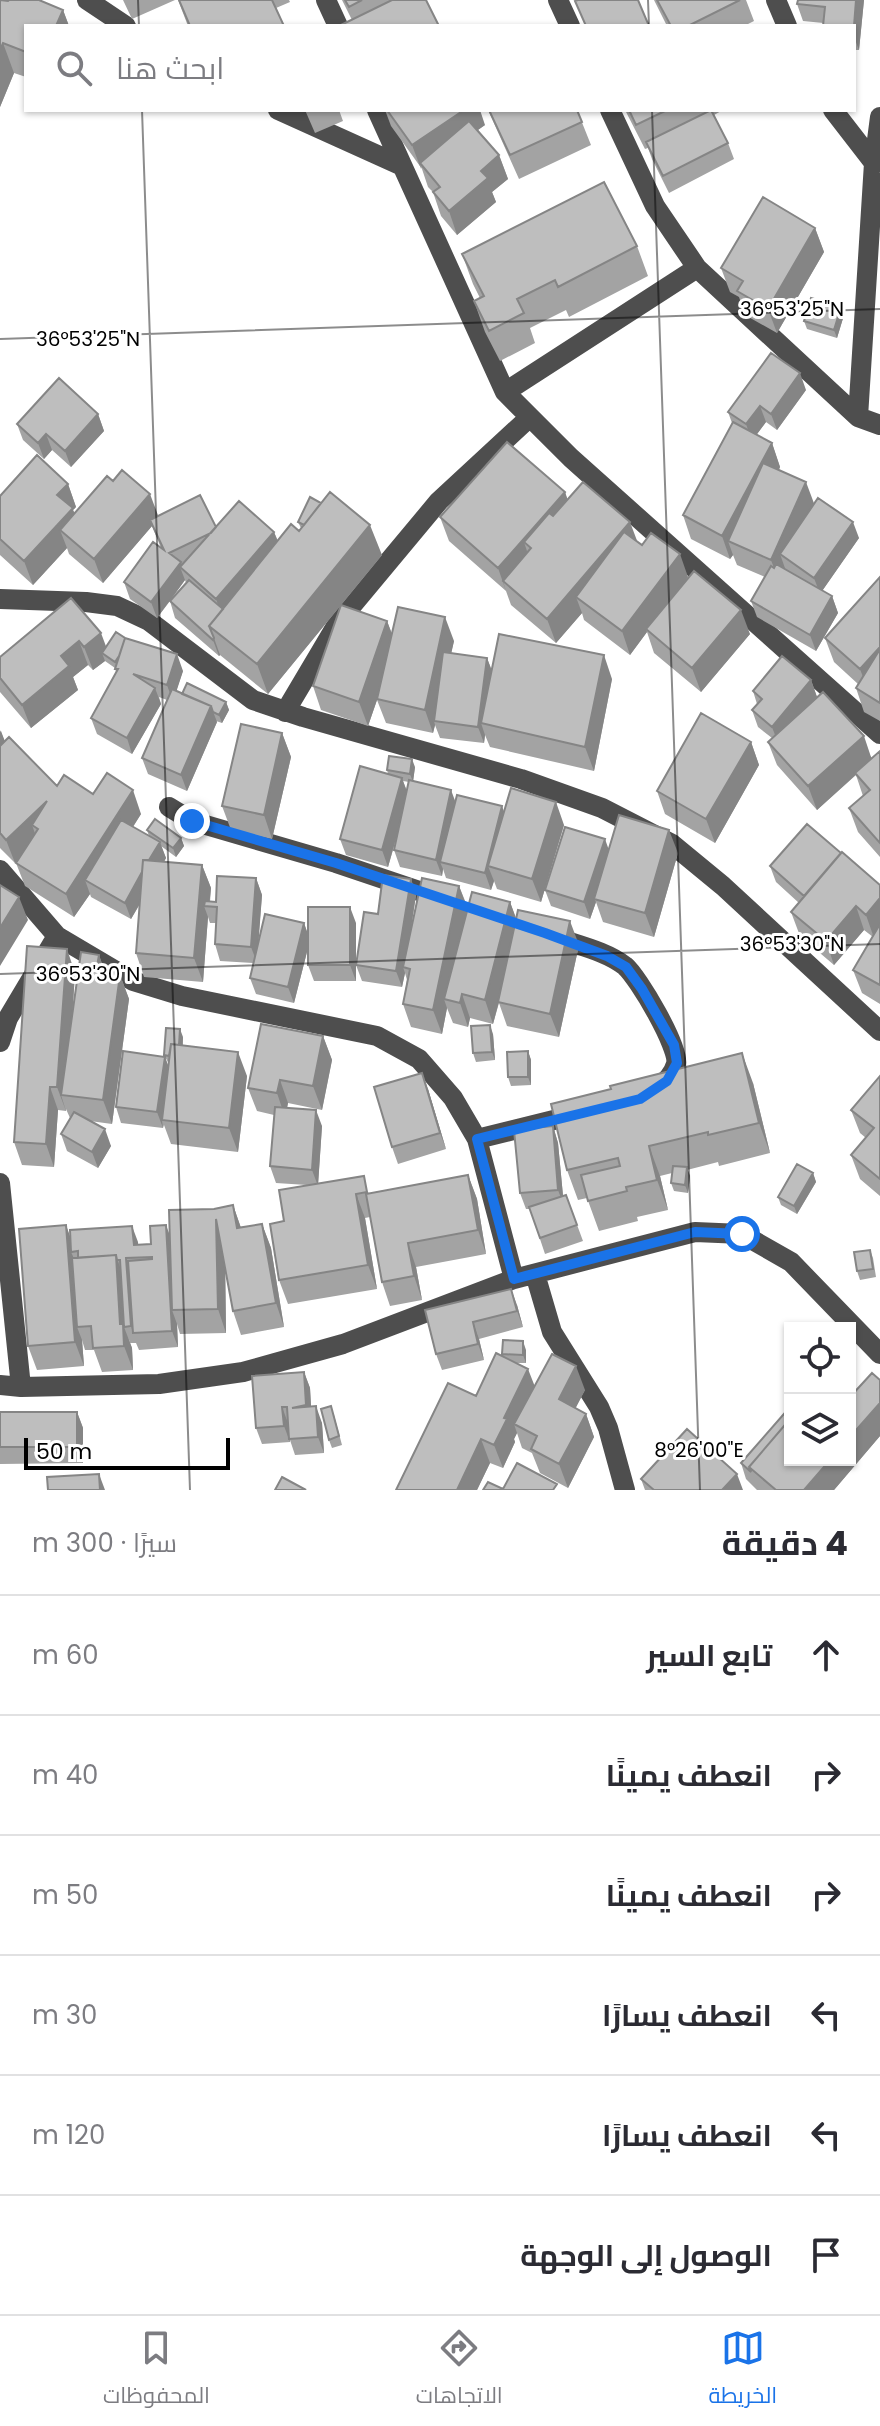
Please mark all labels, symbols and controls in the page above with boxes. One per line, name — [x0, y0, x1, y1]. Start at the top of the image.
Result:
search box — [24, 24, 856, 112]
icon: search — [52, 46, 96, 90]
text: ابحث هنا — [116, 47, 224, 90]
text: 36°53'25"N — [740, 295, 844, 323]
text: 36°53'25"N — [36, 325, 140, 353]
route end — [174, 803, 210, 839]
text: 36°53'30"N — [740, 930, 844, 958]
text: 36°53'30"N — [36, 960, 140, 988]
route start — [724, 1216, 760, 1252]
map controls — [784, 1322, 856, 1466]
button: locate — [784, 1322, 856, 1394]
button: layers — [784, 1394, 856, 1466]
scale bar — [24, 1434, 230, 1470]
text: 50 m — [36, 1436, 92, 1467]
text: 8°26'00"E — [654, 1436, 744, 1464]
text: 4 دقيقة — [722, 1519, 848, 1567]
text: سيرًا · 300 m — [32, 1525, 177, 1561]
icon: ahead — [804, 1633, 848, 1677]
text: تابع السير — [646, 1634, 772, 1677]
text: 60 m — [32, 1637, 99, 1673]
icon: right — [804, 1753, 848, 1797]
text: انعطف يمينًا — [606, 1754, 772, 1797]
text: 40 m — [32, 1757, 98, 1793]
icon: right — [804, 1873, 848, 1917]
text: انعطف يمينًا — [606, 1874, 772, 1917]
text: 50 m — [32, 1877, 98, 1913]
icon: left — [804, 1993, 848, 2037]
text: انعطف يسارًا — [602, 1994, 772, 2037]
text: 30 m — [32, 1997, 97, 2033]
icon: left — [804, 2113, 848, 2157]
text: انعطف يسارًا — [602, 2114, 772, 2157]
text: 120 m — [32, 2117, 105, 2153]
icon: arrive — [804, 2233, 848, 2277]
text: الوصول إلى الوجهة — [520, 2234, 772, 2277]
tab: المحفوظات — [103, 2326, 210, 2416]
tab: الاتجاهات — [416, 2326, 503, 2416]
tab: الخريطة — [708, 2326, 777, 2416]

